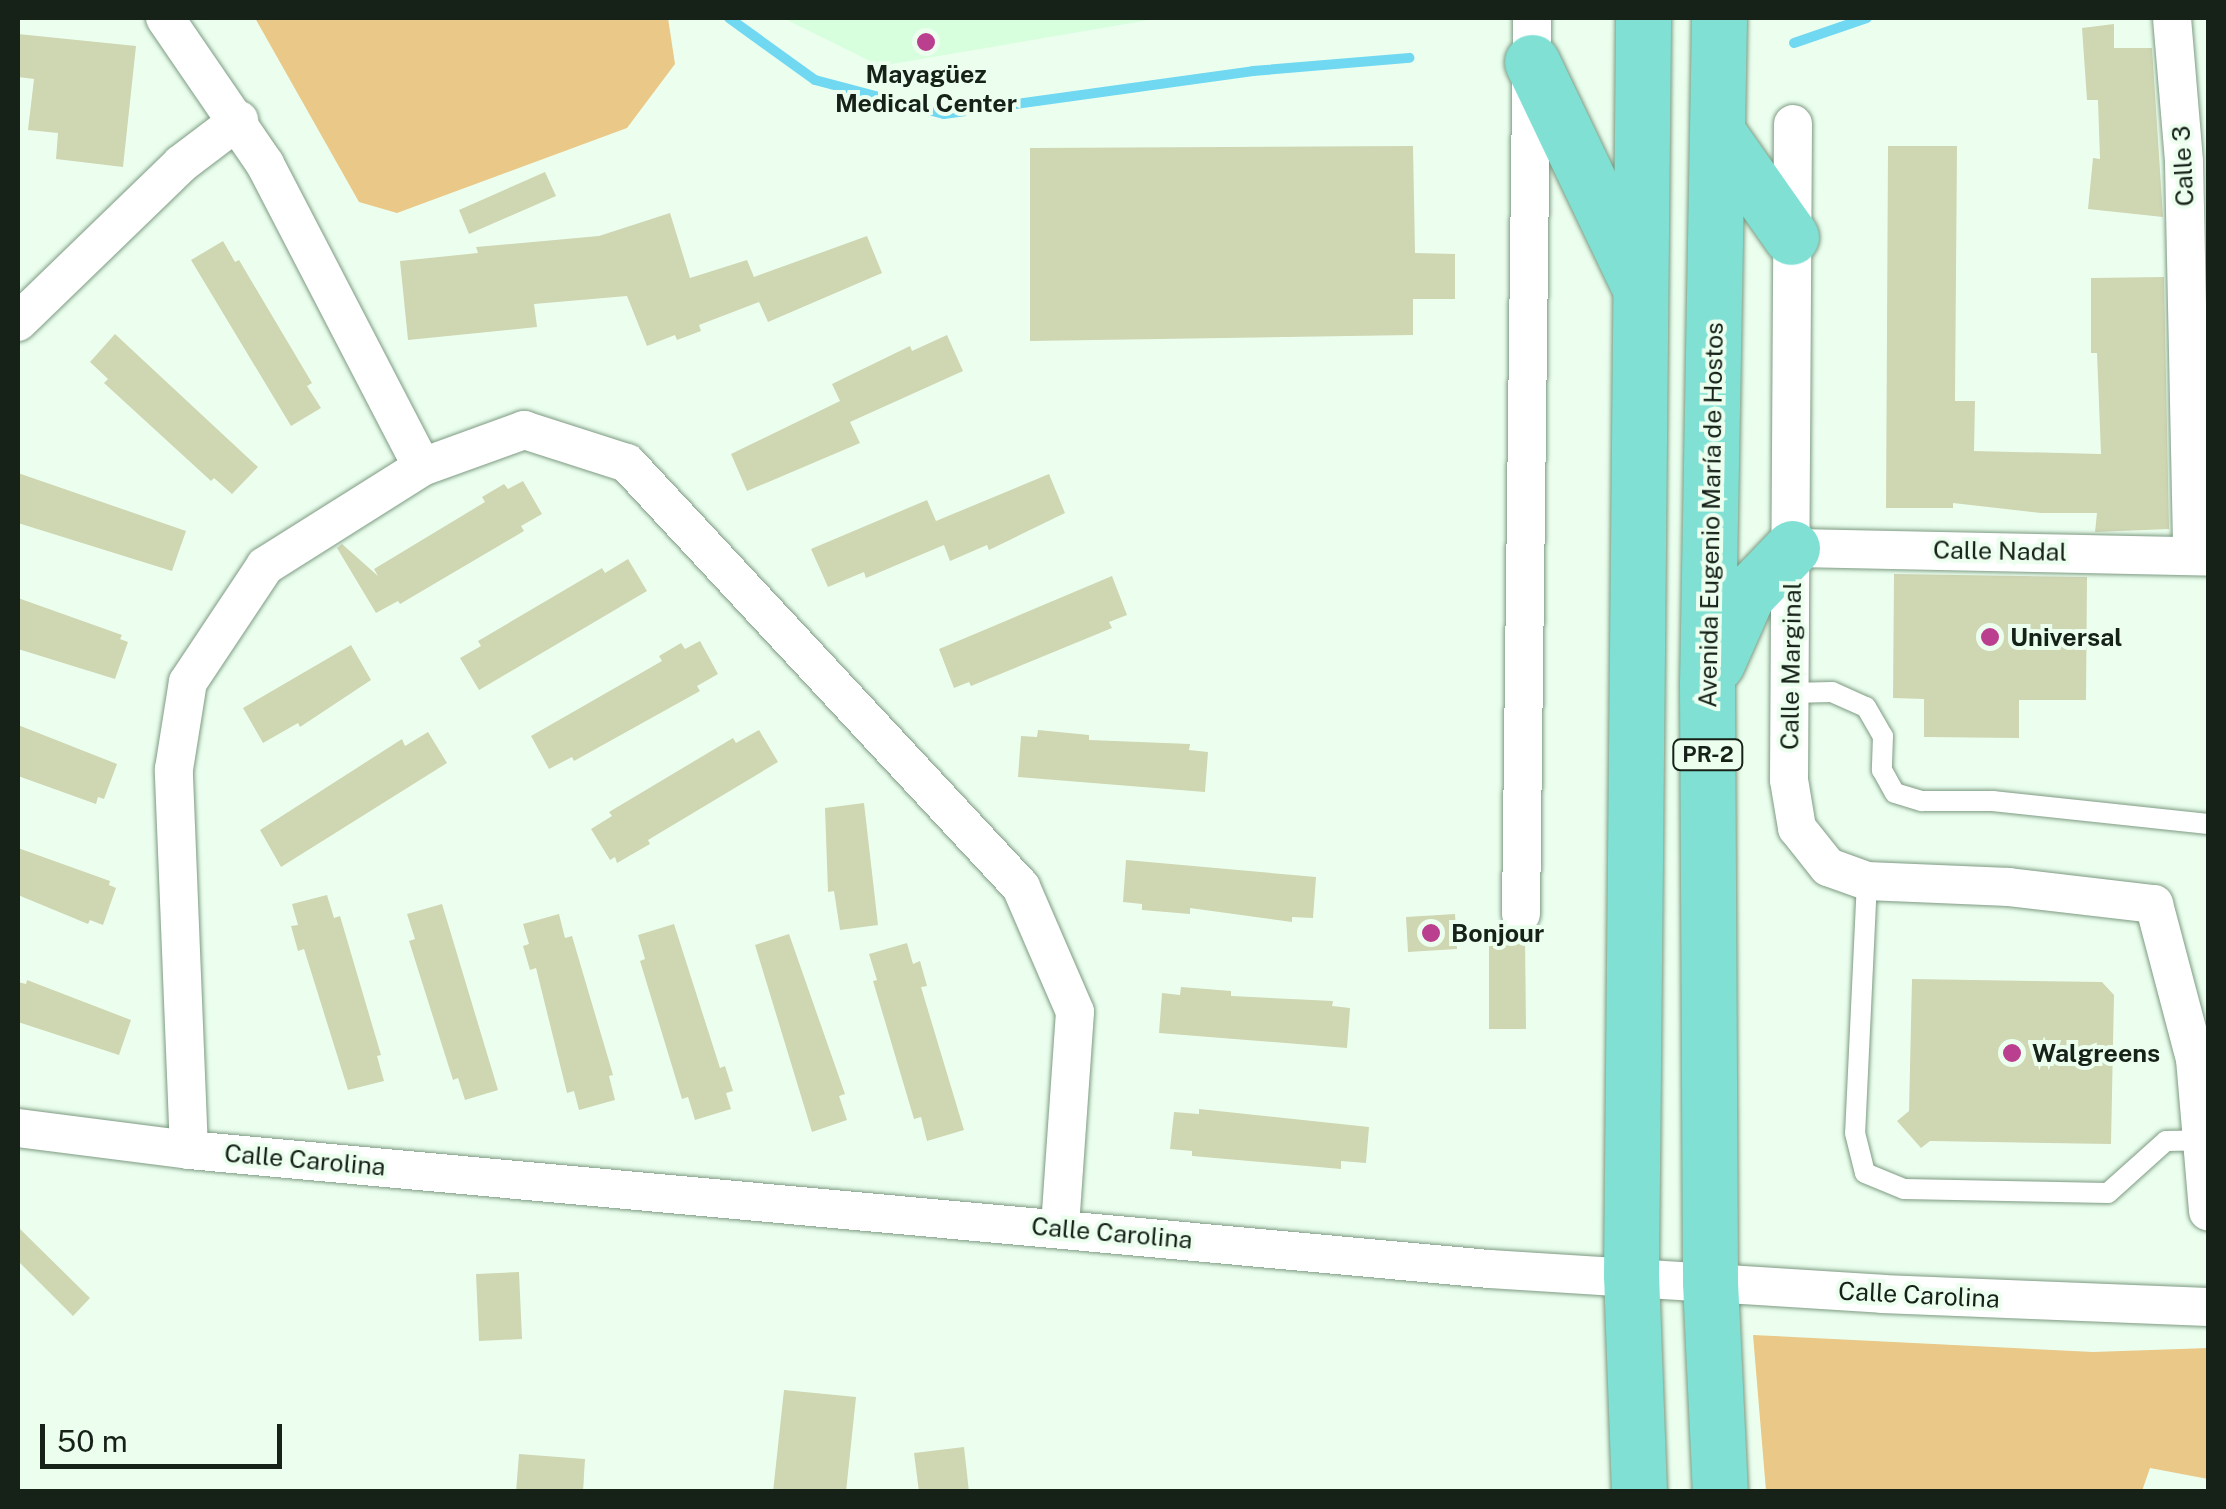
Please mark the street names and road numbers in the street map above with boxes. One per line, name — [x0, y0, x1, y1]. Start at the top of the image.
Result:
street label: Calle 3 — [2166, 125, 2200, 207]
street label: Avenida Eugenio María de Hostos — [1693, 322, 1729, 708]
street label: Calle Nadal — [1933, 535, 2067, 567]
street label: Calle Marginal — [1775, 582, 1807, 750]
road number: PR-2 — [1670, 738, 1746, 772]
street label: Calle Carolina — [223, 1138, 387, 1182]
street label: Calle Carolina — [1030, 1211, 1194, 1255]
street label: Calle Carolina — [1837, 1276, 2001, 1314]

